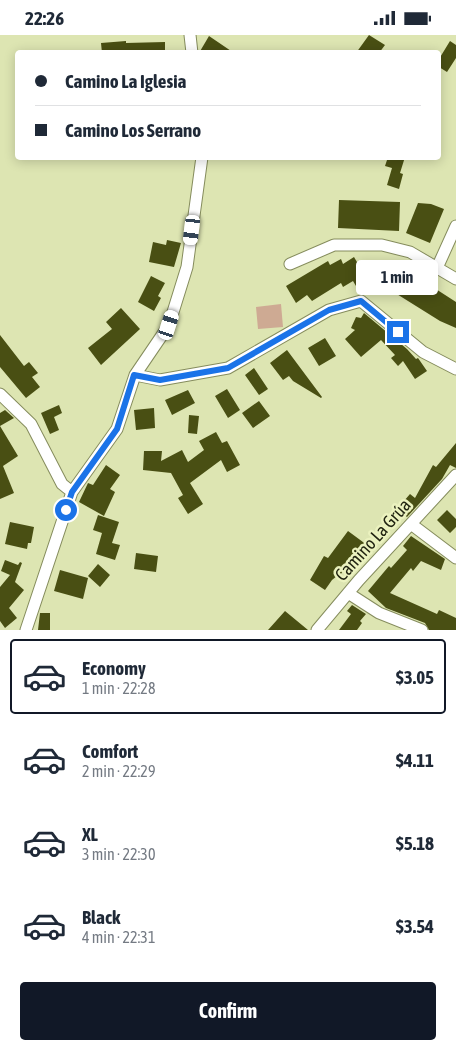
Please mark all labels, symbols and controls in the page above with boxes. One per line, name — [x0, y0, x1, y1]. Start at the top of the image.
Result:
text: 22:26 — [25, 7, 64, 29]
text: Camino La Iglesia — [65, 70, 186, 92]
text: Camino Los Serrano — [65, 119, 201, 141]
car — [182, 214, 201, 246]
callout: 1 min — [357, 259, 439, 295]
text: 1 min — [381, 268, 413, 286]
car — [157, 308, 180, 342]
route end — [387, 321, 409, 343]
street label: Camino La Grúa — [330, 494, 415, 585]
route start — [55, 499, 77, 521]
icon: car — [22, 654, 67, 699]
text: Economy — [82, 657, 146, 679]
text: $3.05 — [396, 666, 434, 688]
text: 1 min · 22:28 — [82, 679, 155, 697]
icon: car — [22, 737, 67, 782]
text: Comfort — [82, 740, 138, 762]
text: $4.11 — [396, 749, 434, 771]
text: 2 min · 22:29 — [82, 762, 155, 780]
icon: car — [22, 820, 67, 865]
text: XL — [82, 823, 98, 845]
text: $5.18 — [396, 832, 434, 854]
text: 3 min · 22:30 — [82, 845, 155, 863]
icon: car — [22, 903, 67, 948]
text: Black — [82, 906, 120, 928]
text: $3.54 — [396, 915, 434, 937]
text: 4 min · 22:31 — [82, 928, 155, 946]
button: Confirm — [20, 982, 436, 1040]

